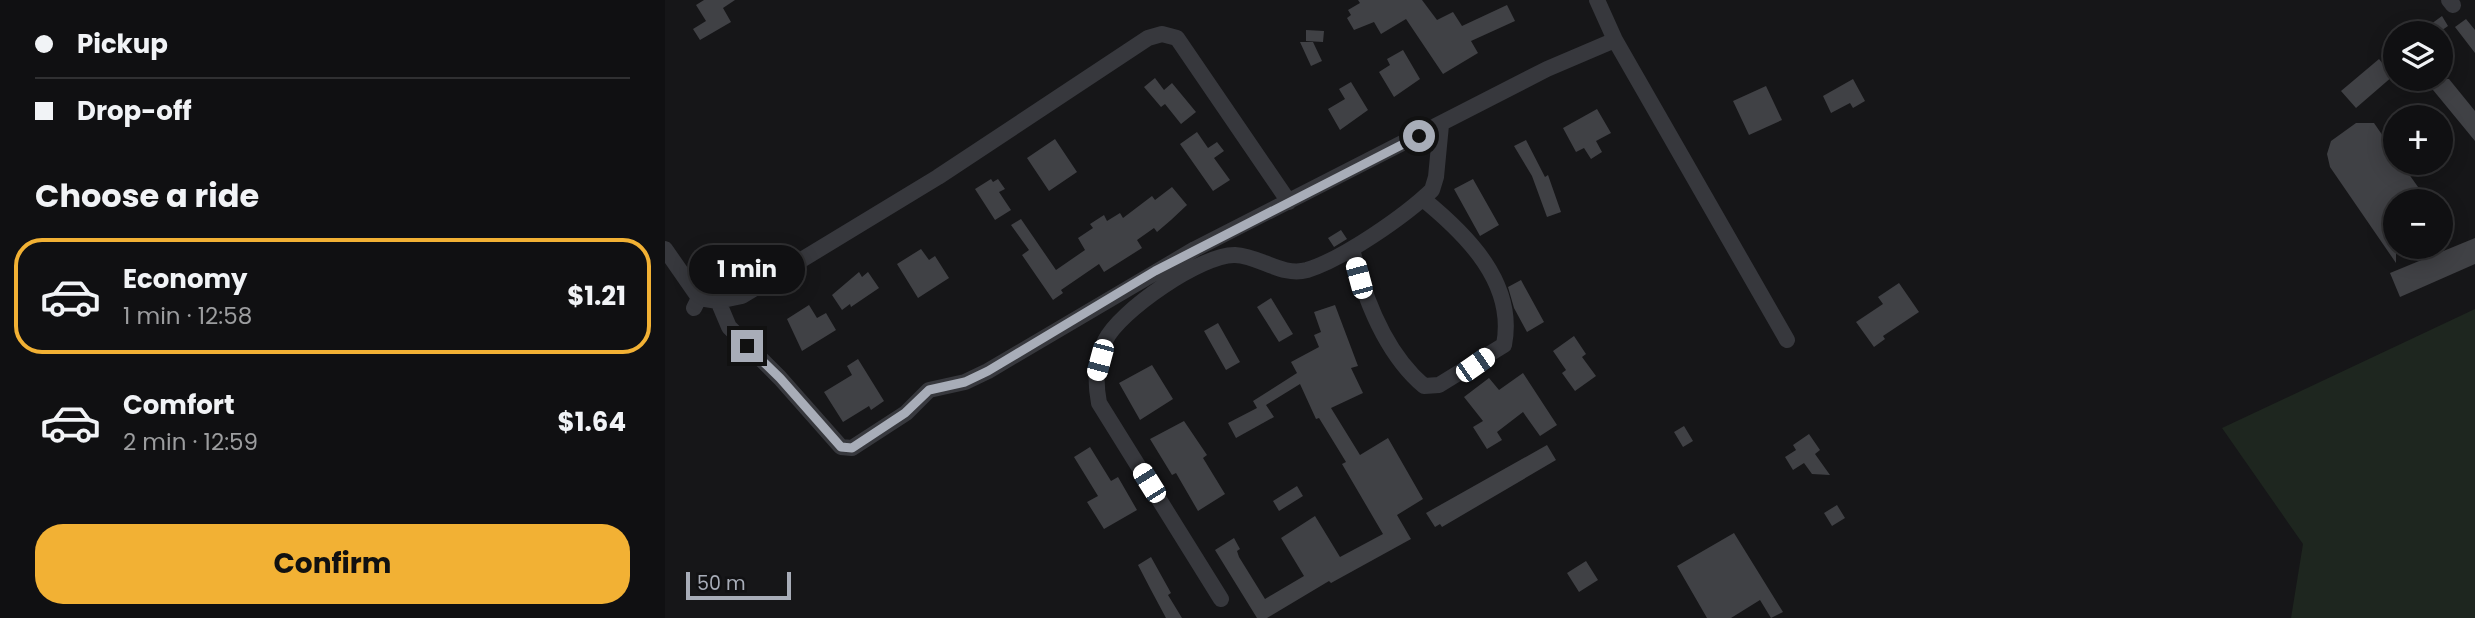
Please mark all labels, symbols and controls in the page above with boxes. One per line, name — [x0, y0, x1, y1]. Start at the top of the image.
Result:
map controls — [2383, 21, 2453, 259]
button: layers — [2383, 21, 2453, 91]
text: Pickup — [77, 26, 168, 62]
text: Drop-off — [77, 93, 192, 129]
button: + — [2383, 105, 2453, 175]
route start — [1403, 120, 1435, 152]
text: Choose a ride — [35, 173, 259, 218]
button: − — [2383, 189, 2453, 259]
callout: 1 min — [689, 244, 805, 294]
text: 1 min — [717, 253, 777, 285]
car — [1344, 255, 1375, 301]
text: Economy — [123, 261, 247, 297]
icon: car — [39, 265, 102, 328]
text: $1.21 — [567, 278, 626, 314]
text: 1 min · 12:58 — [123, 300, 252, 332]
route end — [731, 330, 763, 362]
car — [1085, 337, 1116, 383]
car — [1452, 344, 1499, 386]
text: Comfort — [123, 387, 235, 423]
icon: car — [39, 391, 102, 454]
text: $1.64 — [558, 404, 626, 440]
text: 2 min · 12:59 — [123, 426, 258, 458]
car — [1129, 460, 1170, 506]
button: Confirm — [35, 524, 630, 604]
scale bar — [686, 569, 791, 601]
text: 50 m — [697, 570, 746, 597]

